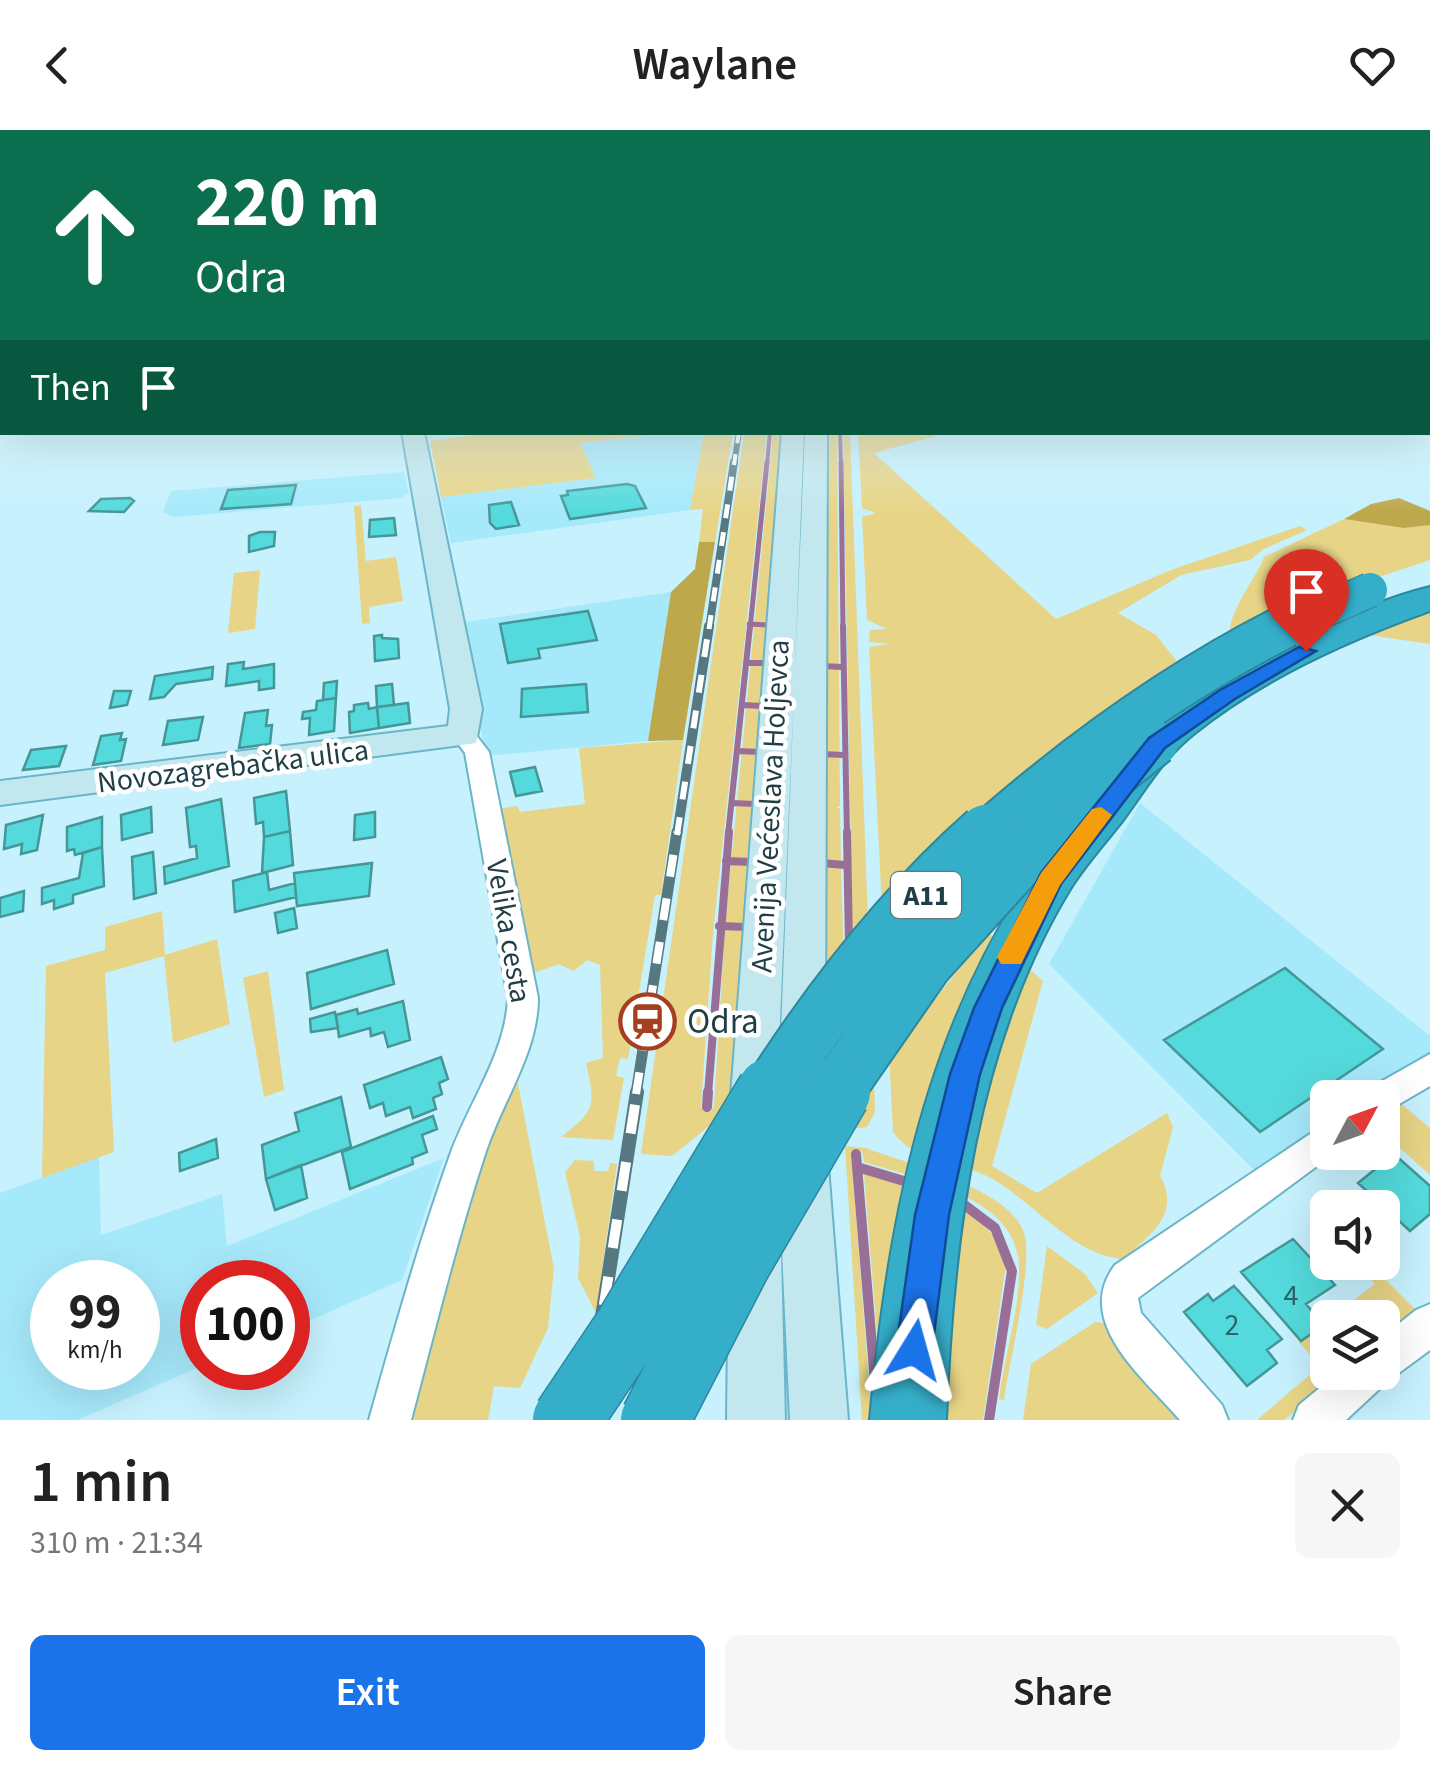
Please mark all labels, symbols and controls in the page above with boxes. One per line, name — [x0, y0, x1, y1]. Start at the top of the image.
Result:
text: Waylane — [633, 33, 797, 97]
icon: back — [30, 38, 85, 93]
icon: heart — [1345, 38, 1400, 93]
text: 220 m — [195, 153, 380, 253]
icon: ahead — [30, 170, 160, 300]
text: Odra — [195, 246, 287, 310]
icon: arrive — [131, 360, 186, 415]
text: Then — [30, 361, 111, 415]
pin — [1264, 549, 1349, 652]
icon: arrive — [1279, 564, 1334, 619]
street label: Avenija Većeslava Holjevca — [740, 638, 801, 974]
street label: Novozagrebačka ulica — [95, 729, 371, 804]
street label: Velika cesta — [475, 856, 542, 1006]
road number: A11 — [891, 872, 961, 918]
station icon: Odra — [618, 991, 678, 1051]
place label: Odra — [687, 997, 759, 1047]
north arrow — [1310, 1080, 1400, 1170]
map controls — [1310, 1080, 1400, 1390]
button: sound — [1310, 1190, 1400, 1280]
speed limit sign: 100 — [180, 1260, 310, 1390]
house number: 4 — [1284, 1274, 1299, 1317]
text: 99 — [69, 1277, 121, 1348]
position arrow — [862, 1298, 966, 1402]
button: layers — [1310, 1300, 1400, 1390]
house number: 2 — [1225, 1304, 1239, 1347]
text: km/h — [67, 1332, 123, 1368]
text: 1 min — [30, 1440, 173, 1525]
button: close — [1295, 1453, 1400, 1558]
text: 310 m · 21:34 — [30, 1520, 203, 1566]
button: Exit — [30, 1635, 705, 1750]
button: Share — [725, 1635, 1400, 1750]

